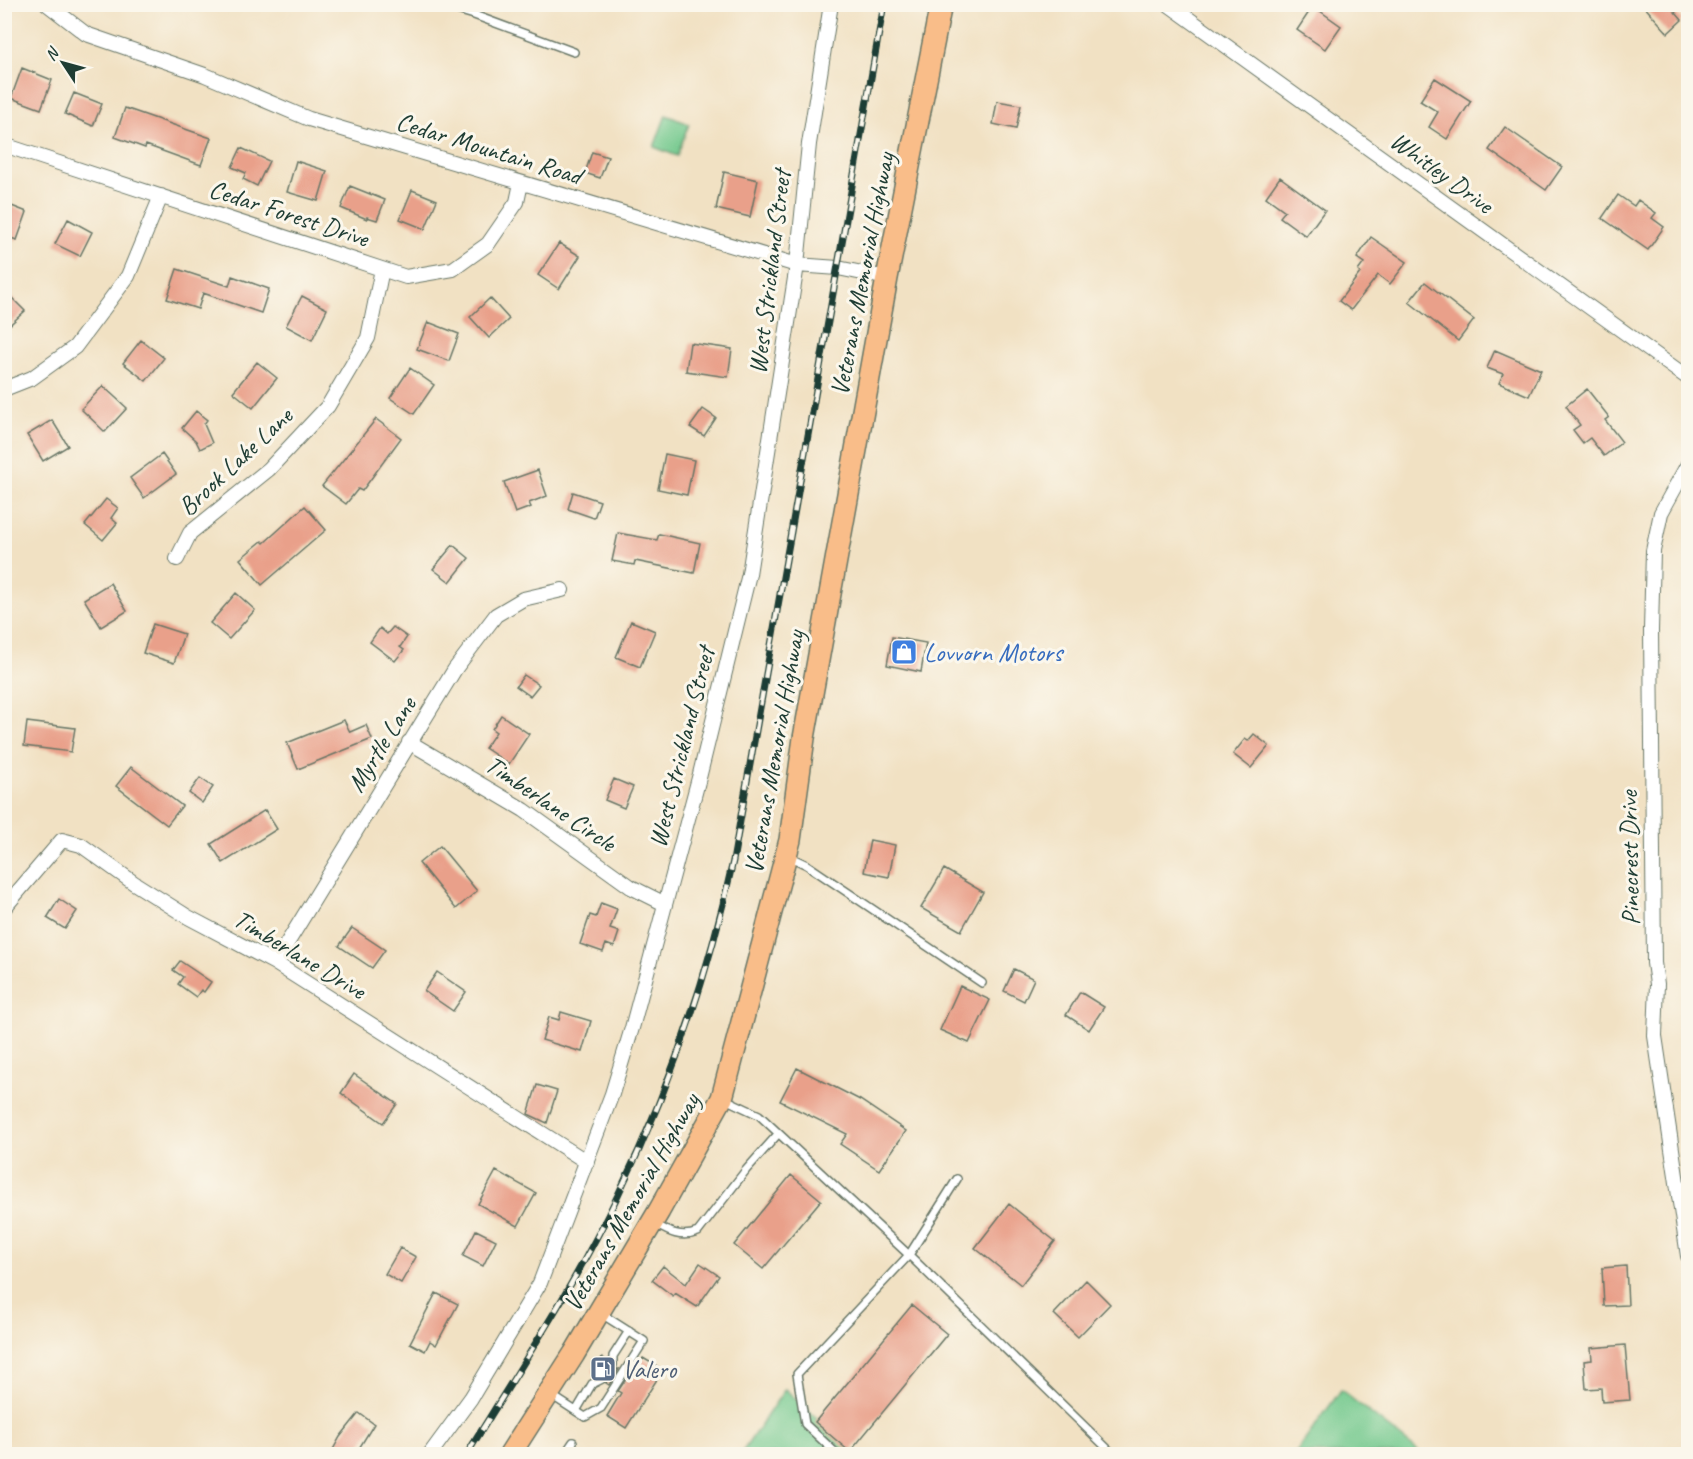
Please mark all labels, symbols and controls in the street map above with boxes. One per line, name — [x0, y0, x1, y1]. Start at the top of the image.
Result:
north arrow — [33, 33, 93, 93]
text: N — [41, 42, 64, 65]
street label: Cedar Mountain Road — [392, 105, 589, 193]
street label: Whitley Drive — [1384, 124, 1502, 222]
street label: Veterans Memorial Highway — [823, 148, 903, 398]
street label: West Strickland Street — [741, 165, 799, 376]
street label: Cedar Forest Drive — [205, 172, 374, 255]
street label: Brook Lake Lane — [171, 399, 301, 523]
street label: Veterans Memorial Highway — [737, 626, 813, 876]
place label: Lovvorn Motors — [924, 636, 1064, 669]
shop icon: Lovvorn Motors — [889, 637, 919, 667]
street label: West Strickland Street — [641, 640, 723, 851]
street label: Myrtle Lane — [339, 689, 424, 798]
street label: Timberlane Circle — [479, 748, 624, 860]
street label: Pinecrest Drive — [1612, 789, 1647, 926]
street label: Timberlane Drive — [228, 902, 373, 1008]
street label: Veterans Memorial Highway — [556, 1085, 708, 1317]
place label: Valero — [622, 1353, 678, 1386]
fuel station icon: Valero — [588, 1354, 618, 1384]

